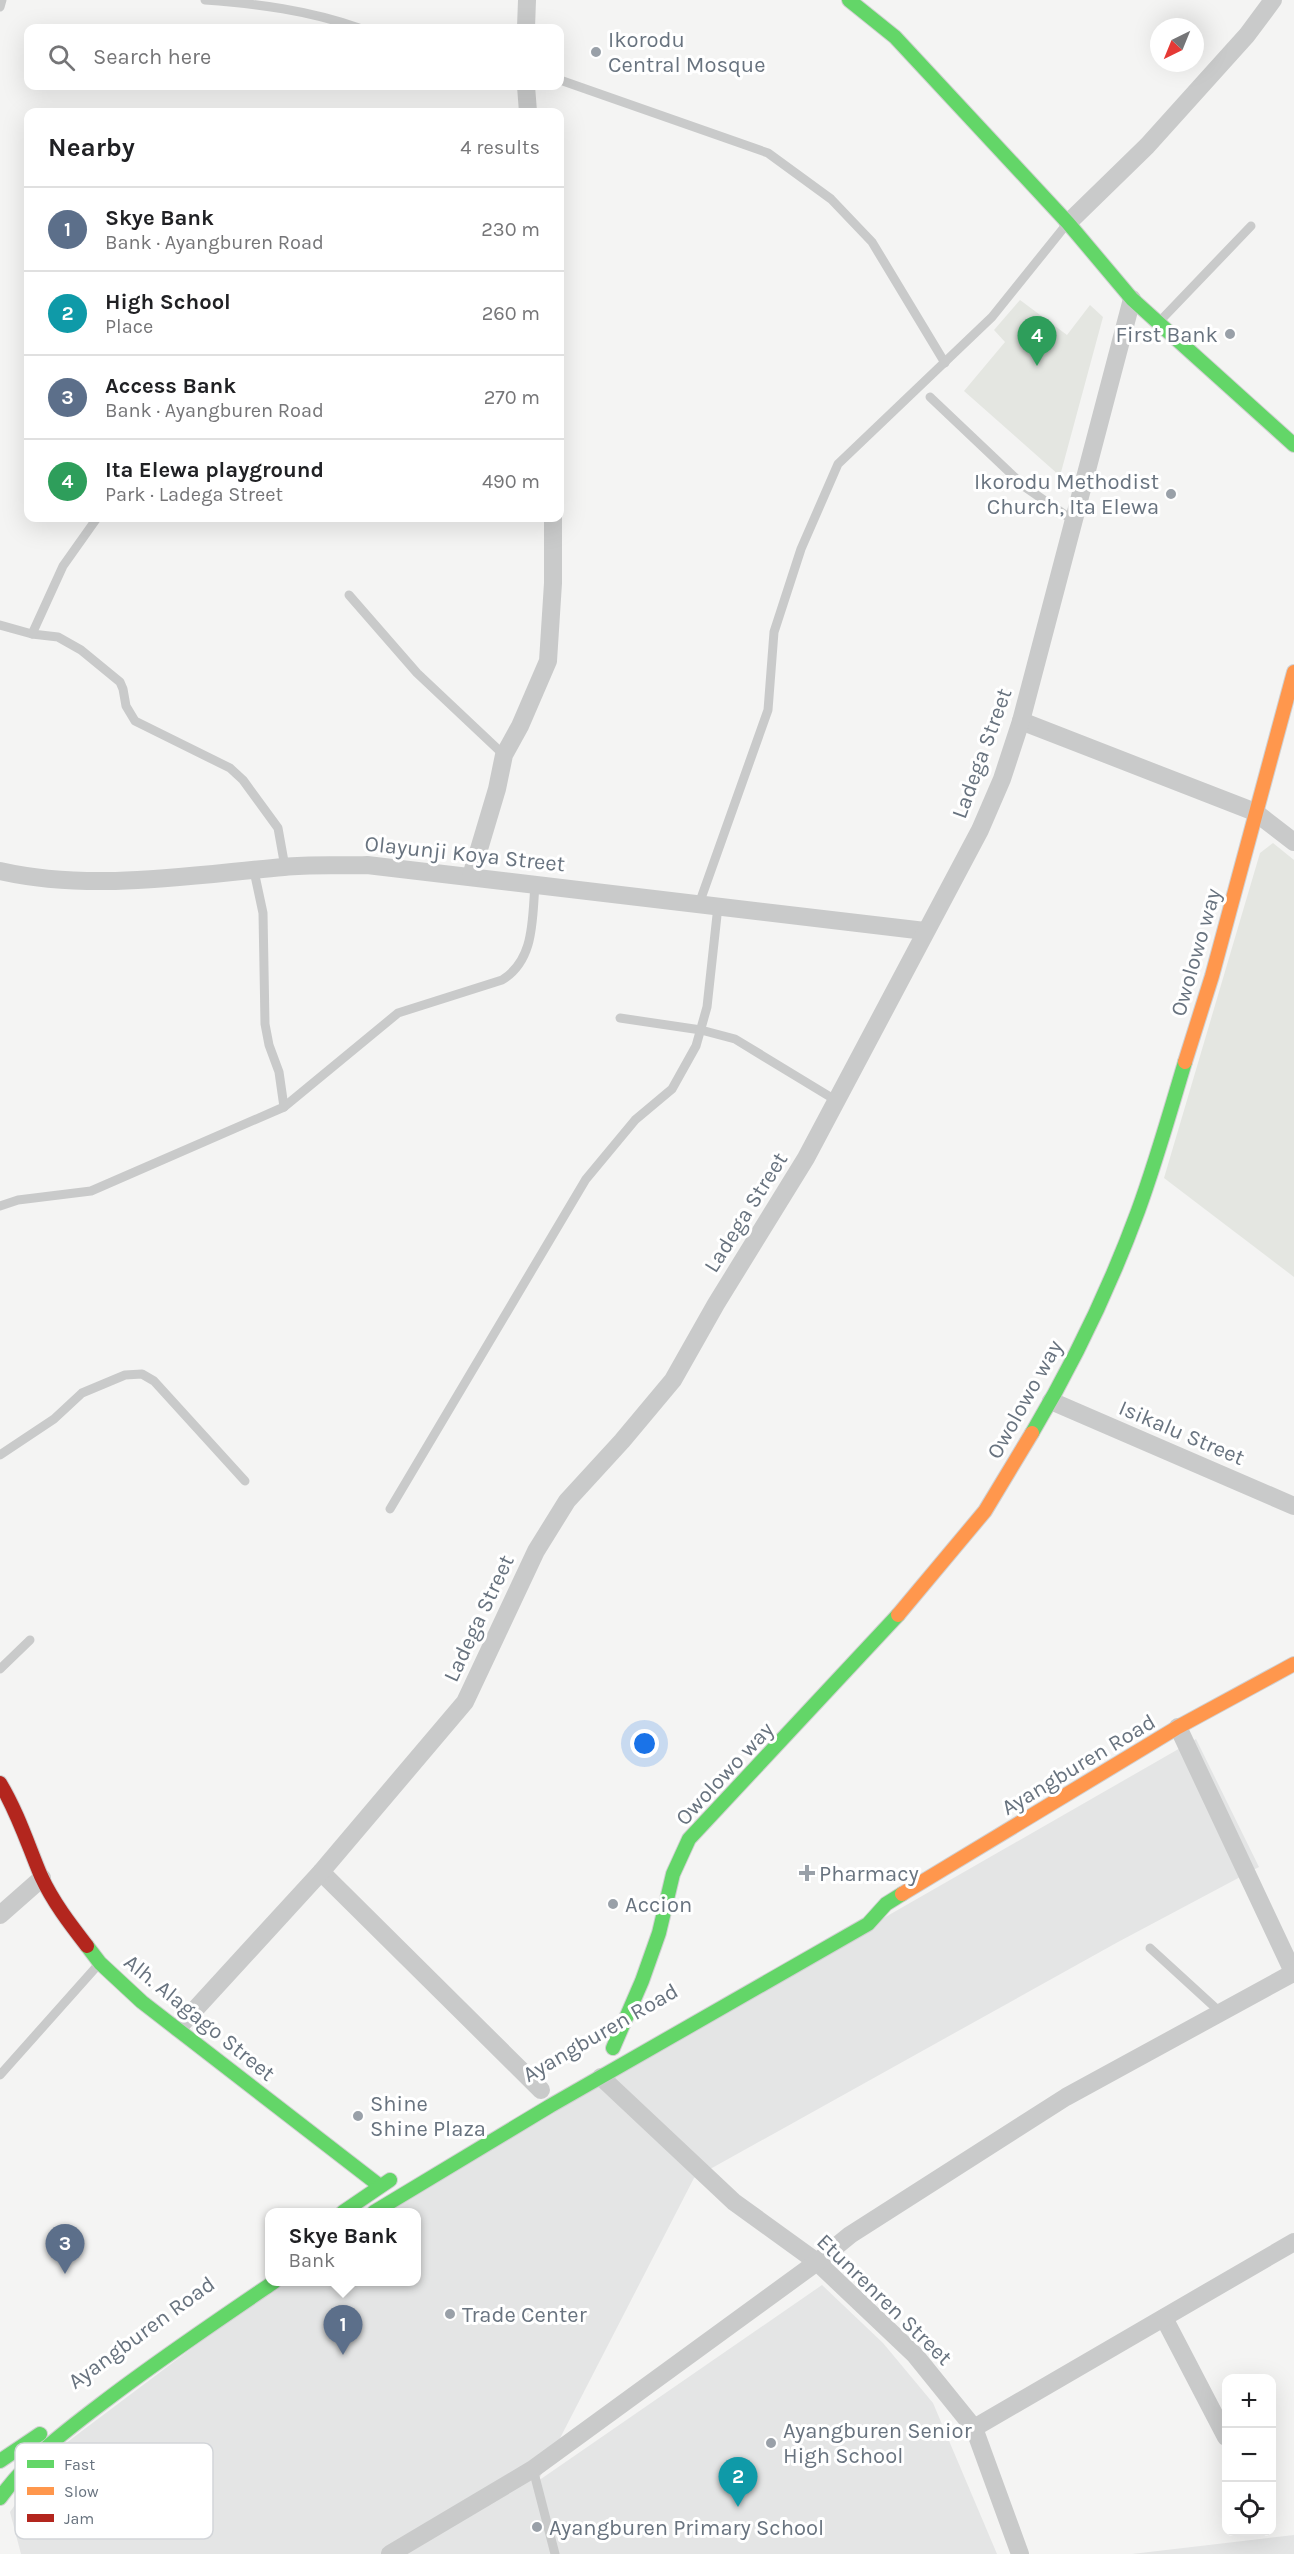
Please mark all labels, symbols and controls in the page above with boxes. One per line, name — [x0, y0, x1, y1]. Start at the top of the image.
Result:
north arrow — [1150, 18, 1204, 72]
search box — [24, 24, 564, 90]
place label: Ikorodu Central Mosque — [608, 27, 765, 78]
icon: search — [45, 41, 78, 74]
text: Search here — [93, 44, 211, 70]
marker: Ikorodu Central Mosque — [589, 45, 603, 59]
text: Nearby — [48, 132, 135, 163]
text: 4 results — [460, 136, 540, 159]
text: Skye Bank — [105, 205, 214, 231]
text: 1 — [64, 218, 71, 241]
text: 230 m — [481, 218, 540, 241]
text: Bank · Ayangburen Road — [105, 231, 324, 254]
text: High School — [105, 289, 231, 315]
text: 2 — [61, 302, 74, 325]
text: 260 m — [482, 302, 540, 325]
text: Place — [105, 315, 153, 338]
pin: 4 — [1018, 316, 1056, 366]
place label: First Bank — [1115, 322, 1218, 348]
marker: First Bank — [1223, 327, 1237, 341]
text: Access Bank — [105, 373, 236, 399]
text: 3 — [61, 386, 74, 409]
text: 270 m — [484, 386, 540, 409]
text: Bank · Ayangburen Road — [105, 399, 324, 422]
text: Ita Elewa playground — [105, 457, 324, 483]
place label: Ikorodu Methodist Church, Ita Elewa — [974, 469, 1159, 520]
text: 4 — [62, 470, 73, 493]
text: 490 m — [482, 470, 540, 493]
text: Park · Ladega Street — [105, 483, 283, 506]
marker: Ikorodu Methodist Church, Ita Elewa — [1164, 487, 1178, 501]
street label: Ladega Street — [946, 685, 1018, 822]
street label: Olayunji Koya Street — [363, 831, 566, 877]
street label: Owolowo way — [1165, 885, 1227, 1019]
street label: Ladega Street — [699, 1148, 793, 1277]
street label: Owolowo way — [982, 1336, 1068, 1463]
street label: Isikalu Street — [1115, 1395, 1248, 1471]
street label: Ladega Street — [438, 1551, 520, 1686]
street label: Ayangburen Road — [997, 1709, 1160, 1821]
street label: Owolowo way — [670, 1717, 779, 1831]
your location — [630, 1729, 659, 1758]
place label: Pharmacy — [819, 1861, 919, 1887]
marker: Pharmacy — [800, 1866, 814, 1880]
place label: Accion — [625, 1892, 692, 1918]
marker: Accion — [606, 1897, 620, 1911]
street label: Alh. Alagago Street — [119, 1949, 280, 2087]
street label: Ayangburen Road — [518, 1978, 683, 2088]
place label: Shine Shine Plaza — [370, 2091, 486, 2142]
marker: Shine Shine Plaza — [351, 2109, 365, 2123]
popup — [265, 2208, 421, 2286]
text: Skye Bank — [288, 2223, 398, 2249]
pin: 3 — [46, 2224, 84, 2274]
street label: Etunrenren Street — [811, 2229, 957, 2371]
text: Bank — [288, 2249, 335, 2272]
street label: Ayangburen Road — [63, 2271, 220, 2395]
place label: Trade Center — [462, 2302, 587, 2328]
pin: 1 — [324, 2306, 362, 2355]
marker: Trade Center — [443, 2307, 457, 2321]
map controls — [1222, 2374, 1276, 2536]
button: + — [1222, 2374, 1276, 2428]
place label: Ayangburen Senior High School — [783, 2418, 972, 2469]
button: − — [1222, 2428, 1276, 2482]
marker: Ayangburen Senior High School — [764, 2436, 778, 2450]
legend — [15, 2443, 213, 2539]
text: Fast — [64, 2455, 95, 2474]
pin: 2 — [718, 2458, 758, 2507]
text: Slow — [64, 2482, 99, 2501]
button: locate — [1222, 2482, 1276, 2536]
text: Jam — [64, 2509, 94, 2528]
place label: Ayangburen Primary School — [549, 2515, 824, 2541]
marker: Ayangburen Primary School — [530, 2520, 544, 2534]

